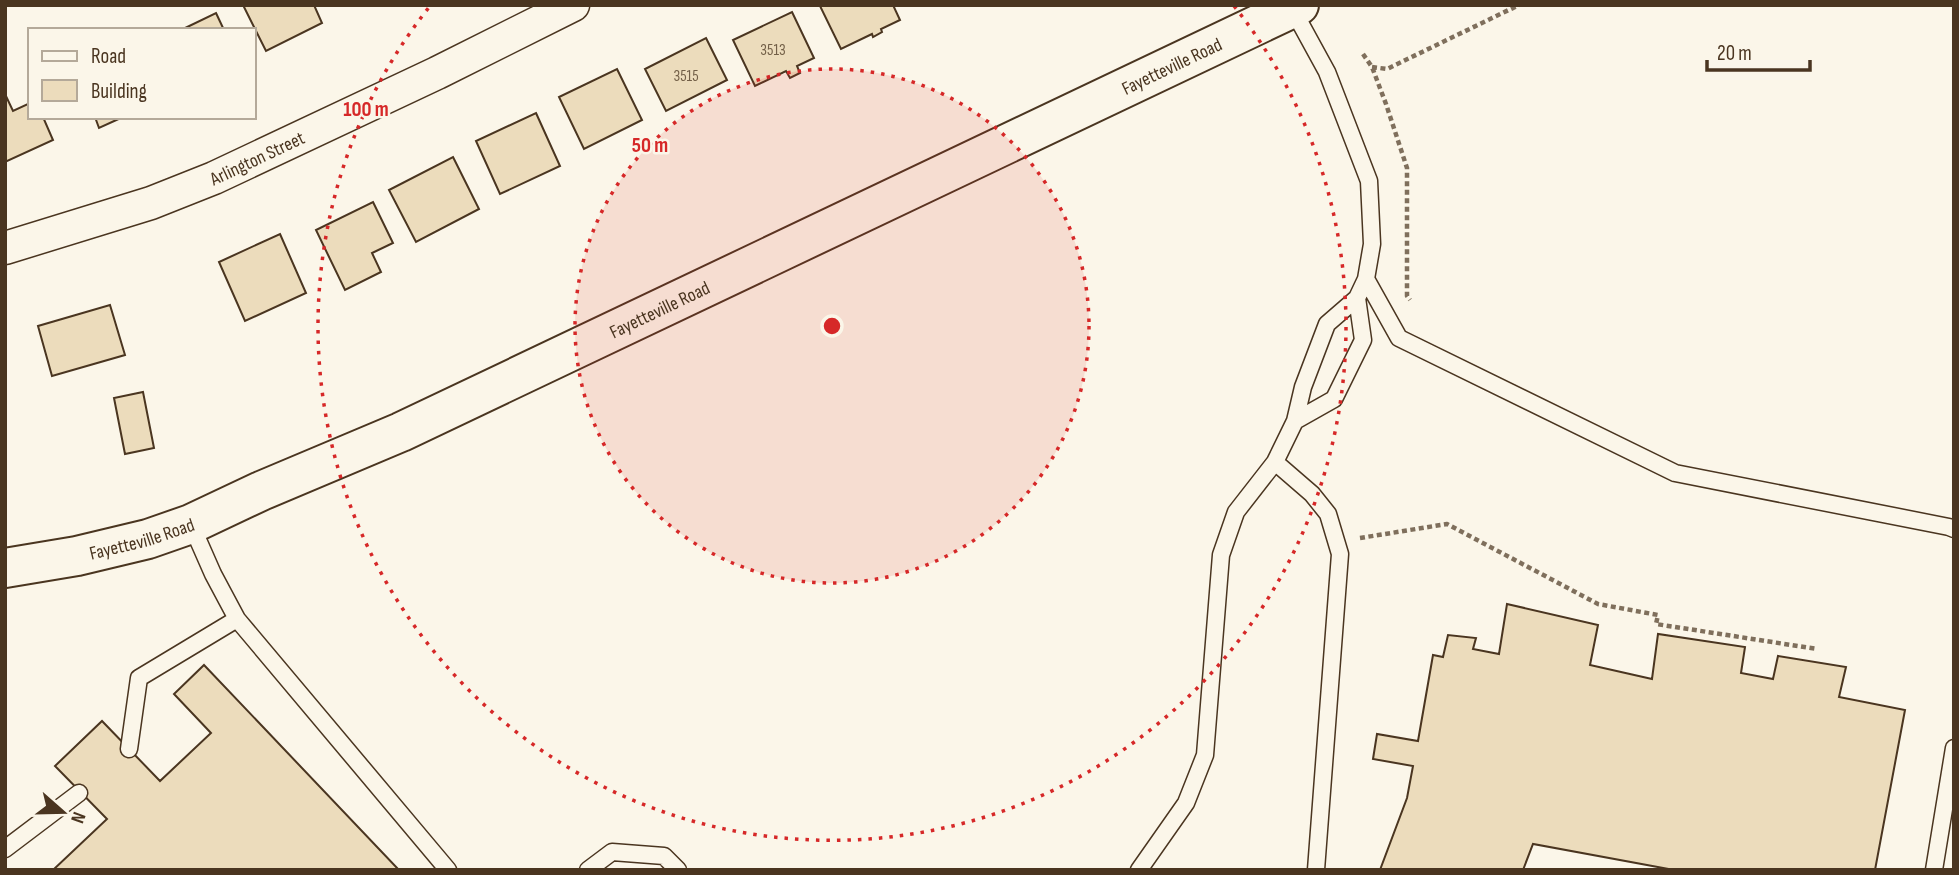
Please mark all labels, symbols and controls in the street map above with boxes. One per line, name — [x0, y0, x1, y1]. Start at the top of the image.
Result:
legend — [28, 28, 256, 119]
scale bar — [1707, 28, 1810, 72]
street label: Fayetteville Road — [1118, 33, 1226, 101]
house number: 3513 — [760, 41, 786, 60]
text: 20 m — [1717, 41, 1752, 66]
text: Road — [91, 44, 126, 69]
house number: 3515 — [673, 67, 699, 86]
text: Building — [91, 79, 147, 104]
text: 100 m — [343, 97, 389, 122]
street label: Arlington Street — [206, 127, 309, 192]
text: 50 m — [632, 133, 668, 158]
street label: Fayetteville Road — [606, 277, 714, 344]
centre of rings — [820, 314, 844, 338]
street label: Fayetteville Road — [87, 514, 198, 566]
north arrow — [28, 777, 98, 847]
text: N — [65, 809, 90, 826]

